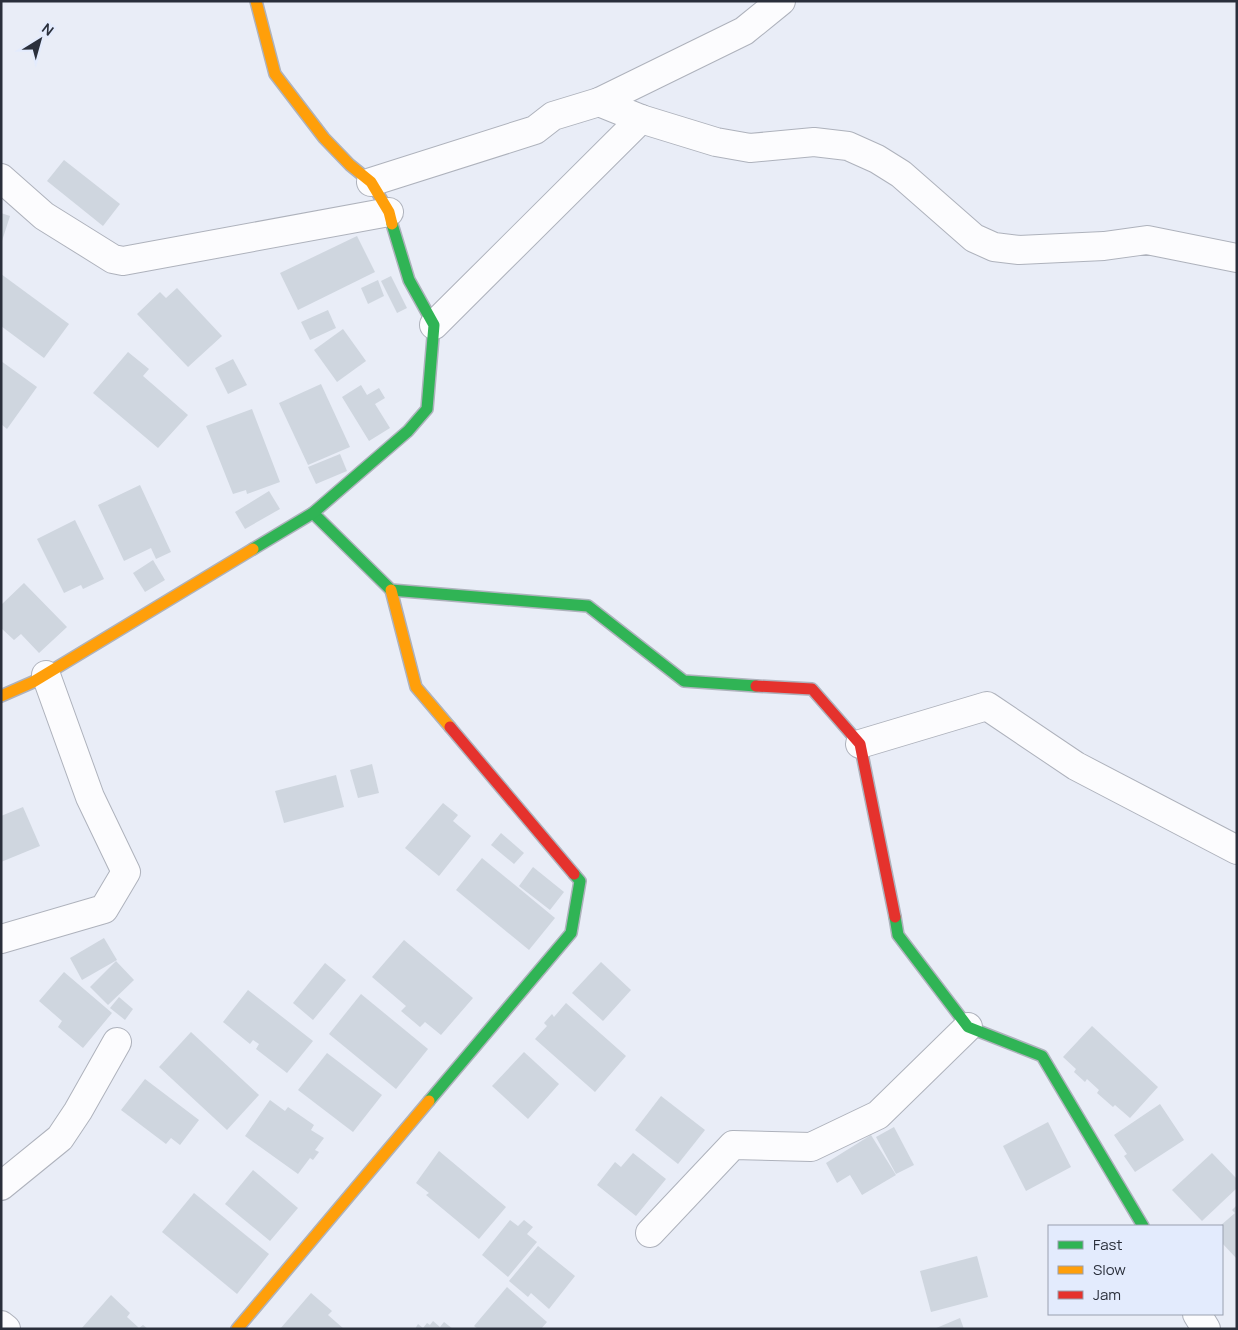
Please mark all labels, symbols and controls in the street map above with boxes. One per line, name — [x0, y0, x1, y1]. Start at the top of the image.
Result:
north arrow — [15, 15, 65, 65]
text: N — [38, 19, 58, 40]
legend — [1048, 1225, 1223, 1315]
text: Fast — [1093, 1234, 1122, 1255]
text: Slow — [1093, 1259, 1126, 1280]
text: Jam — [1093, 1284, 1121, 1305]

